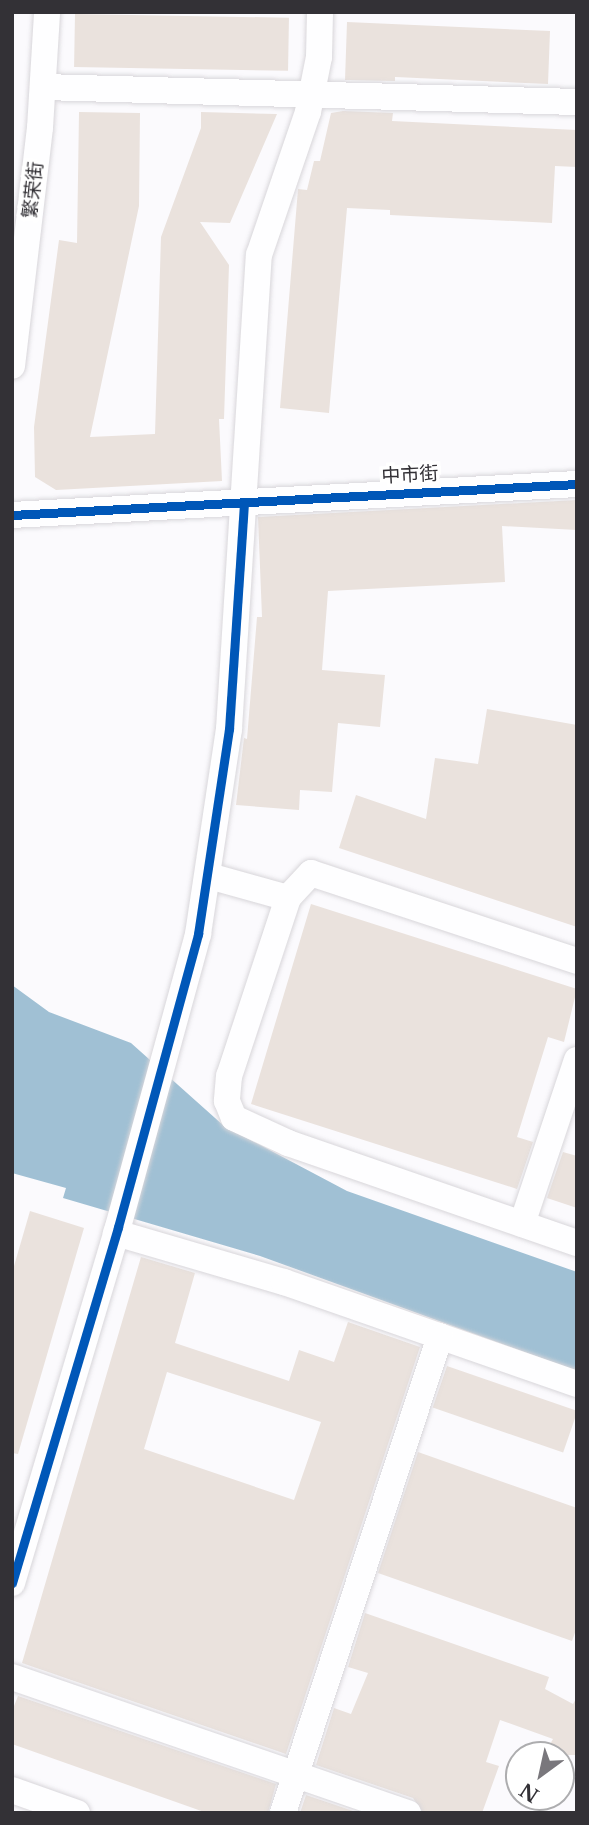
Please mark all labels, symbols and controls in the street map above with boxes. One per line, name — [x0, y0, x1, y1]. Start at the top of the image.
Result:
street label: 繁荣街 — [19, 160, 47, 220]
street label: 中市街 — [381, 462, 439, 488]
north arrow — [505, 1741, 575, 1811]
text: N — [516, 1778, 543, 1807]

